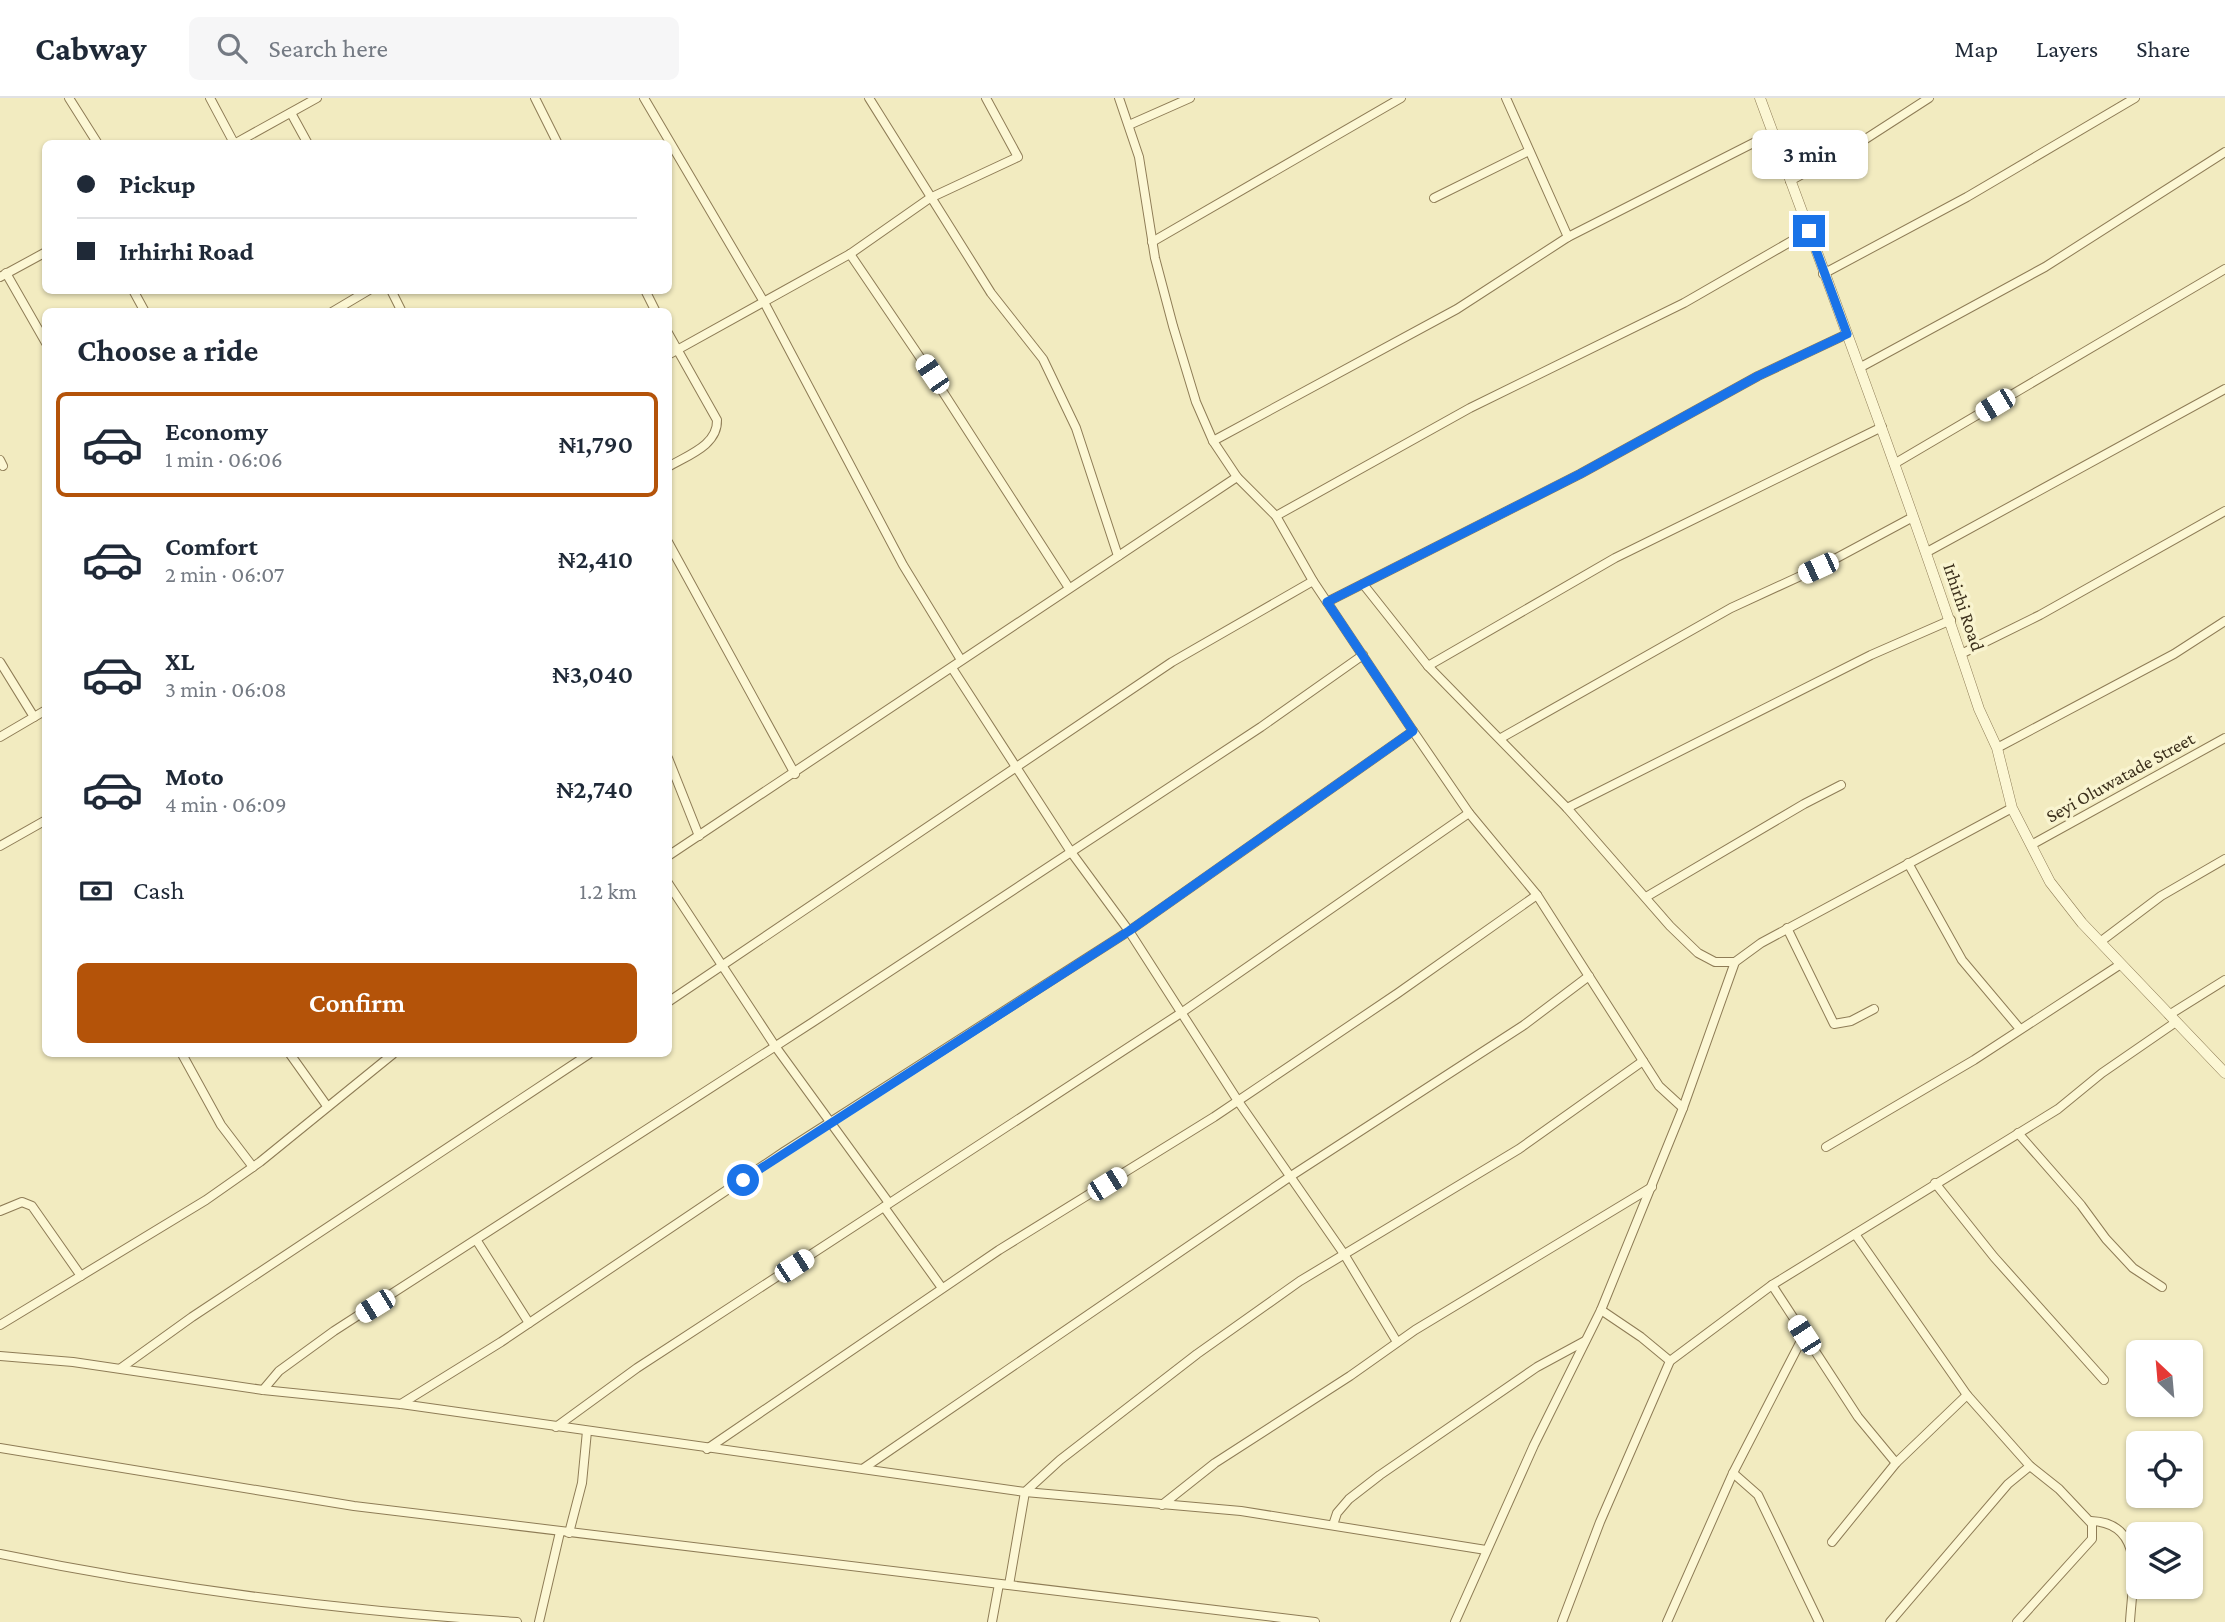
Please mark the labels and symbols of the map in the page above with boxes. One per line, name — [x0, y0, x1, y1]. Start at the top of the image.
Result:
callout: 3 min — [1751, 130, 1867, 178]
route end — [1793, 215, 1825, 247]
car — [912, 351, 953, 397]
car — [1972, 385, 2019, 425]
car — [1795, 550, 1842, 586]
street label: Irhirhi Road — [1939, 560, 1989, 654]
street label: Seyi Oluwatade Street — [2042, 727, 2198, 827]
route start — [727, 1164, 759, 1196]
car — [1084, 1164, 1131, 1204]
car — [771, 1246, 818, 1286]
car — [352, 1286, 399, 1326]
car — [1784, 1312, 1825, 1358]
north arrow — [2126, 1340, 2203, 1418]

